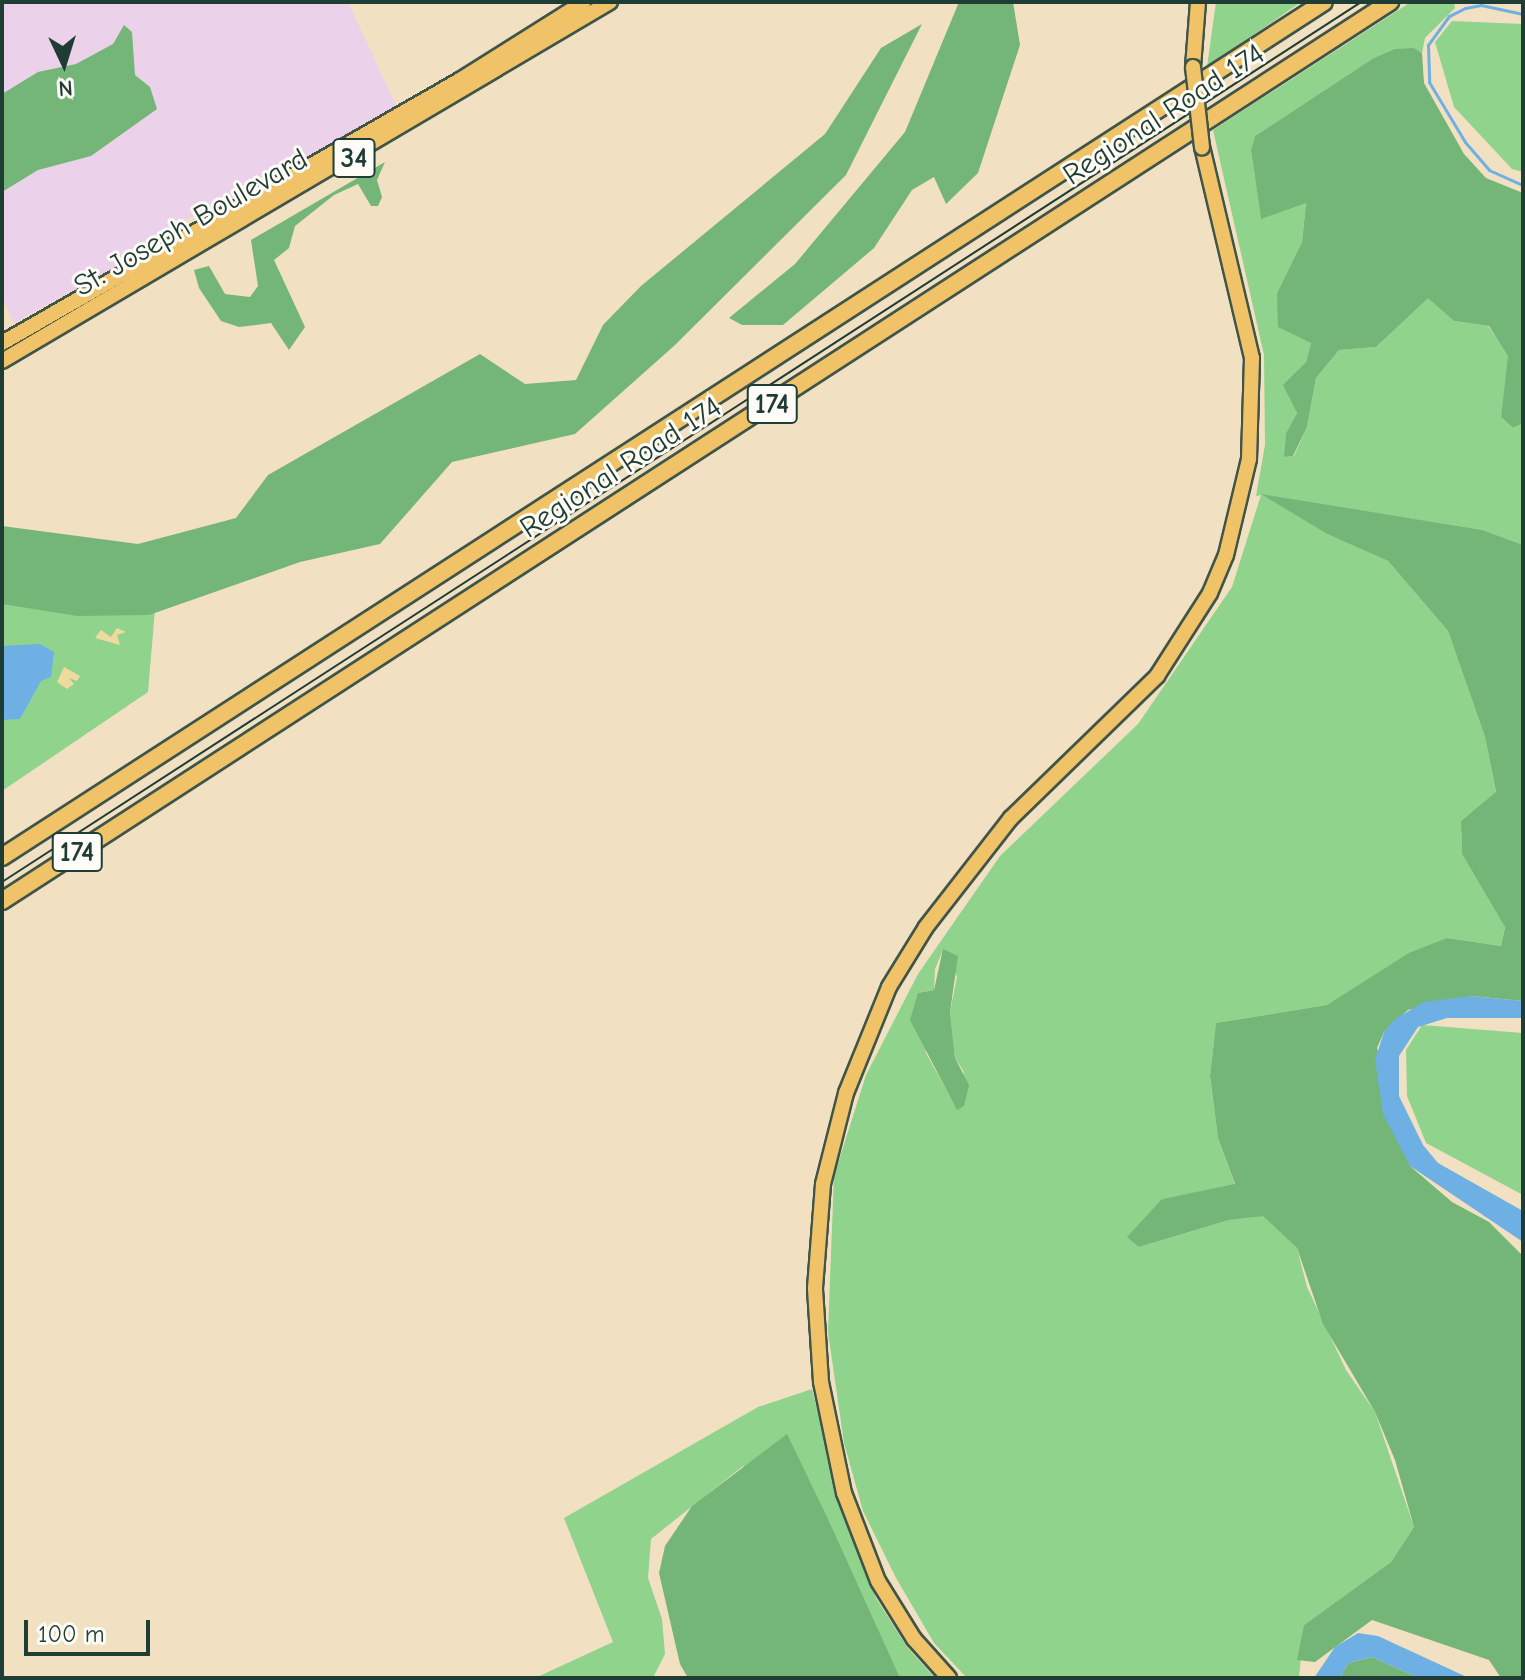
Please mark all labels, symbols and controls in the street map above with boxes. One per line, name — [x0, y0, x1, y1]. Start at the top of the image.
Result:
north arrow — [24, 24, 104, 104]
street label: Regional Road 174 — [1057, 37, 1271, 193]
text: N — [58, 74, 74, 101]
road number: 34 — [332, 134, 376, 182]
street label: St. Joseph Boulevard — [68, 141, 314, 305]
road number: 174 — [746, 380, 798, 428]
street label: Regional Road 174 — [514, 390, 728, 546]
road number: 174 — [51, 828, 103, 876]
scale bar — [28, 1604, 154, 1654]
text: 100 m — [38, 1620, 105, 1648]

